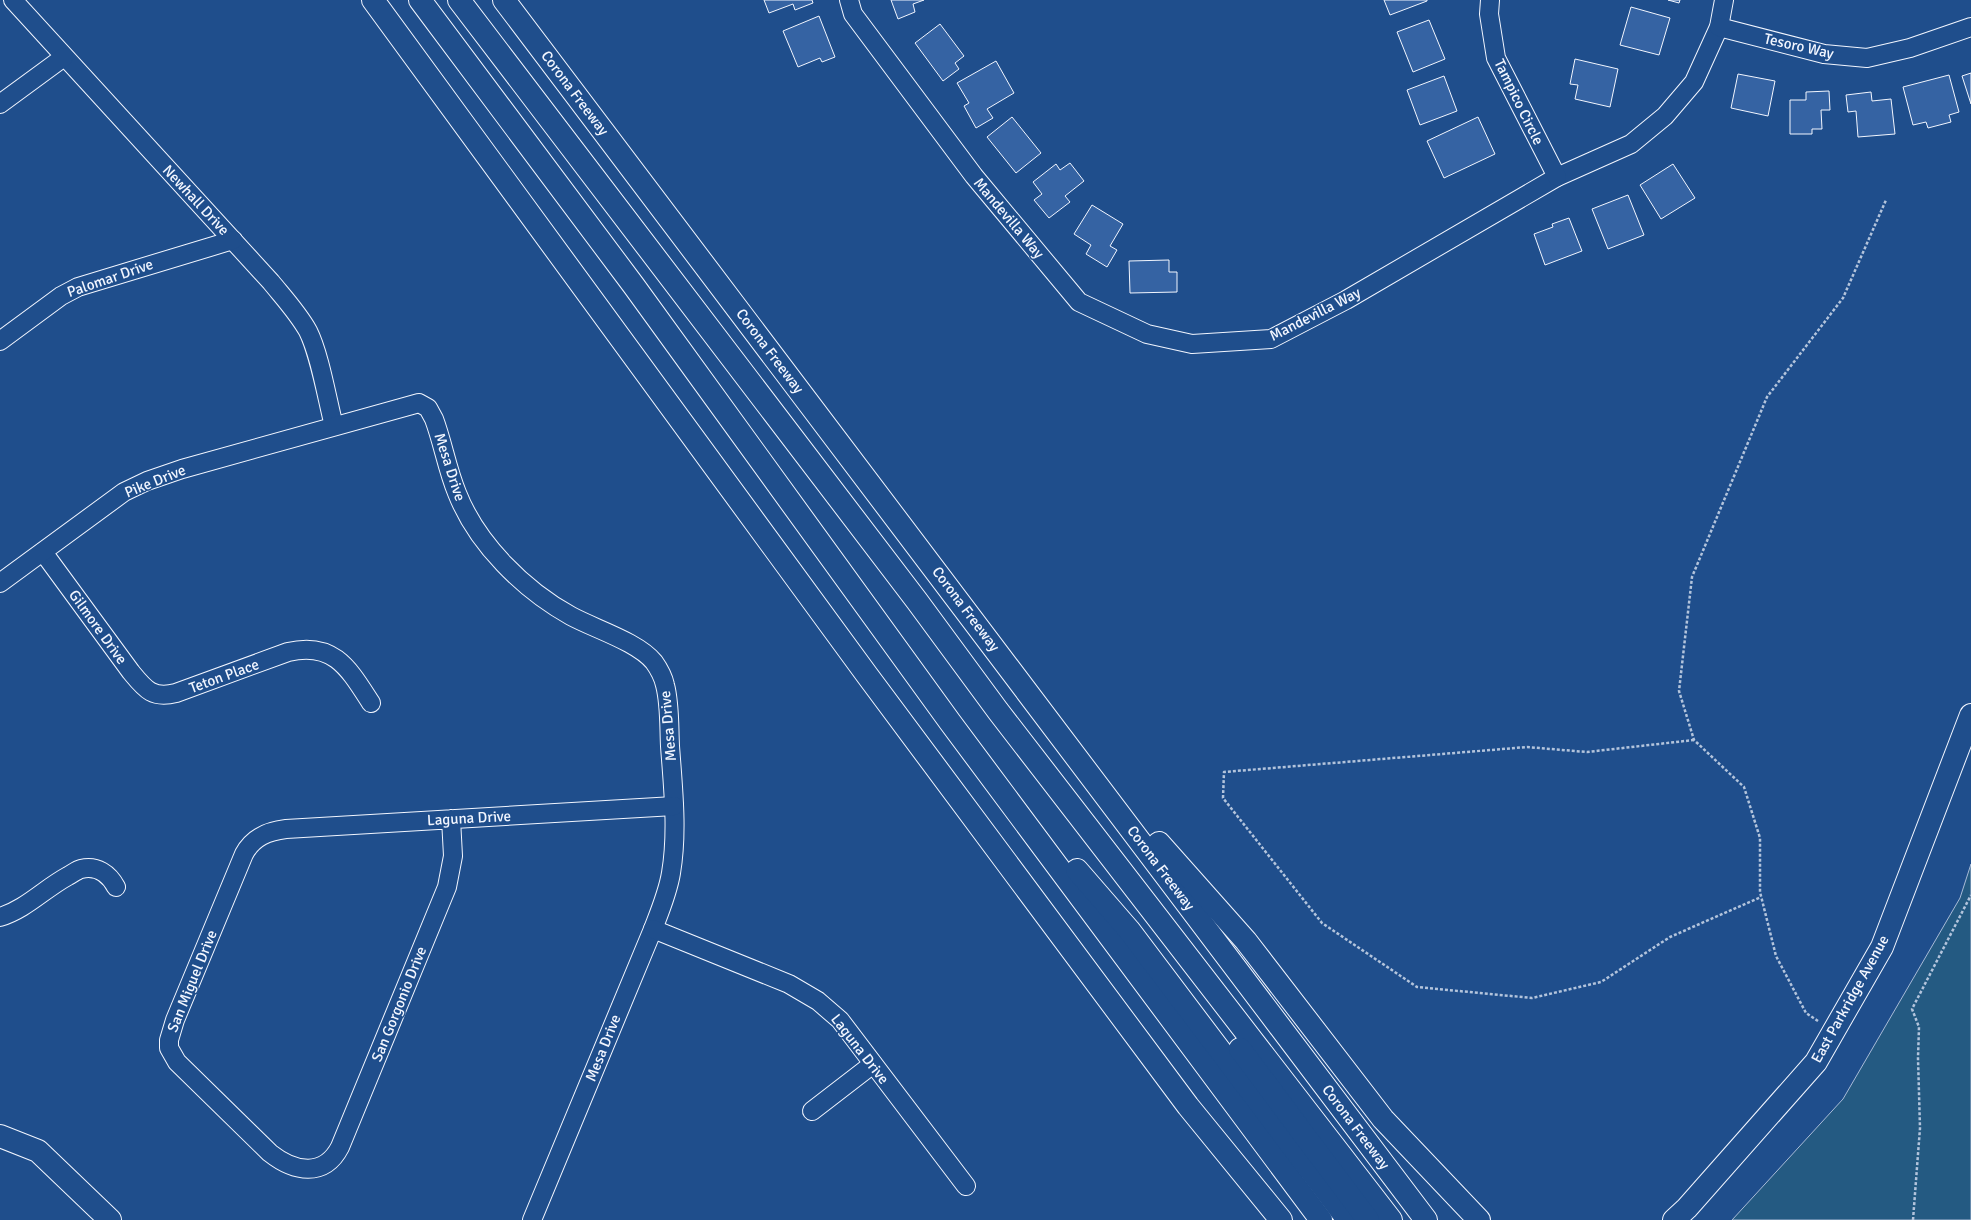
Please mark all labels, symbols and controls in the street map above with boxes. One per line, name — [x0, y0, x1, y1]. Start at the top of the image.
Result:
street label: Tesoro Way — [1762, 29, 1836, 63]
street label: Corona Freeway — [537, 47, 613, 139]
street label: Tampico Circle — [1490, 56, 1548, 148]
street label: Newhall Drive — [159, 161, 233, 239]
street label: Mandevilla Way — [970, 174, 1048, 262]
street label: Palomar Drive — [65, 255, 155, 301]
street label: Mandevilla Way — [1266, 283, 1364, 345]
street label: Corona Freeway — [732, 305, 808, 397]
street label: Mesa Drive — [431, 431, 469, 503]
street label: Pike Drive — [122, 461, 188, 501]
street label: Corona Freeway — [928, 563, 1004, 655]
street label: Gilmore Drive — [65, 586, 131, 668]
street label: Teton Place — [187, 655, 261, 697]
street label: Mesa Drive — [656, 690, 680, 762]
street label: Laguna Drive — [427, 807, 511, 829]
street label: Corona Freeway — [1123, 822, 1199, 914]
street label: San Miguel Drive — [163, 927, 221, 1035]
street label: East Parkridge Avenue — [1807, 932, 1893, 1066]
street label: San Gorgonio Drive — [368, 944, 430, 1064]
street label: Laguna Drive — [827, 1010, 893, 1088]
street label: Mesa Drive — [581, 1012, 625, 1084]
street label: Corona Freeway — [1318, 1081, 1394, 1173]

